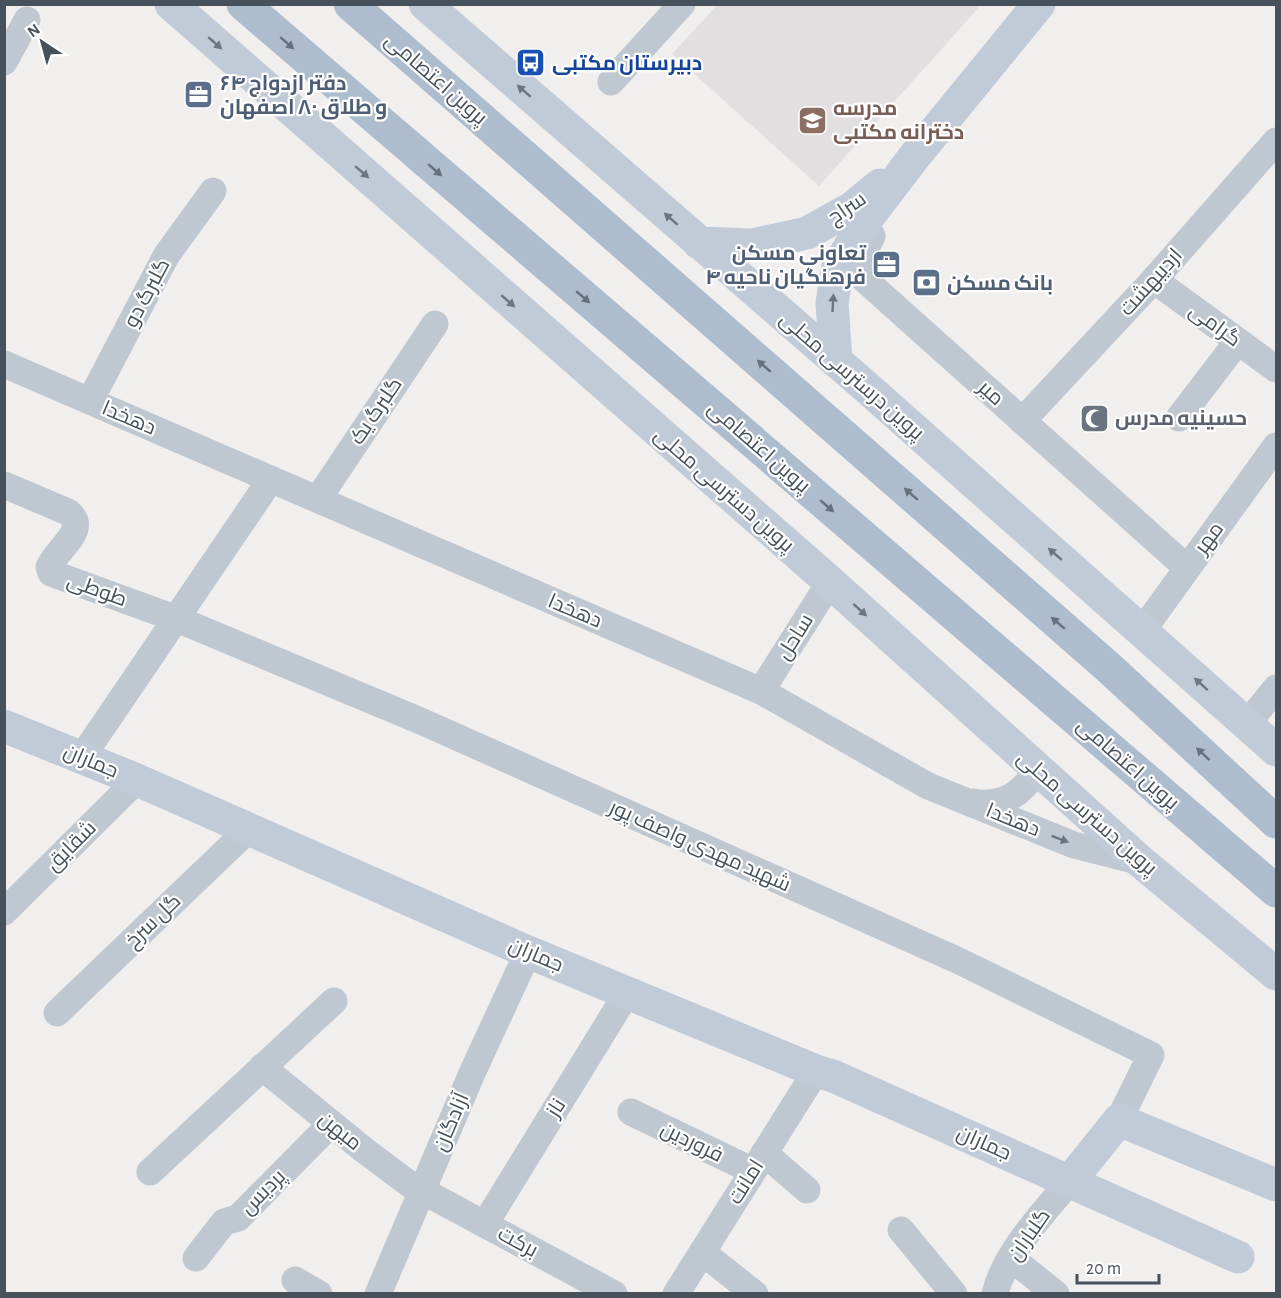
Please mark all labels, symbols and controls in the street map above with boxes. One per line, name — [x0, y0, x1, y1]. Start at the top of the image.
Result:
north arrow — [12, 12, 72, 72]
text: N — [25, 21, 43, 40]
street label: پروین اعتصامی — [379, 29, 491, 131]
one-way arrow — [279, 36, 295, 49]
one-way arrow — [207, 37, 223, 50]
bus stop icon: دبیرستان مکتبی — [515, 47, 547, 79]
place label: دبیرستان مکتبی — [552, 53, 702, 75]
place label: دفتر ازدواج ۶۴ و طلاق ۸۰ اصفهان — [220, 73, 387, 120]
office icon: دفتر ازدواج ۶۴ و طلاق ۸۰ اصفهان — [183, 79, 215, 111]
one-way arrow — [517, 85, 532, 98]
place label: مدرسه دخترانه مکتبی — [833, 98, 964, 144]
school or university icon: مدرسه دخترانه مکتبی — [796, 104, 828, 136]
one-way arrow — [427, 163, 443, 176]
one-way arrow — [354, 165, 369, 178]
street label: سراج — [824, 188, 872, 231]
one-way arrow — [664, 213, 679, 226]
place label: تعاونی مسکن فرهنگیان ناحیه ۴ — [705, 243, 867, 289]
street label: اردیبهشت — [1116, 244, 1188, 321]
office icon: تعاونی مسکن فرهنگیان ناحیه ۴ — [871, 249, 903, 281]
street label: گلبرگ دو — [120, 255, 175, 331]
bank icon: بانک مسکن — [910, 267, 942, 299]
place label: بانک مسکن — [947, 273, 1053, 295]
one-way arrow — [575, 290, 591, 303]
one-way arrow — [828, 293, 837, 312]
one-way arrow — [500, 294, 516, 307]
street label: گرامی — [1184, 299, 1245, 352]
street label: پروین درسترسی محلی — [774, 308, 928, 447]
one-way arrow — [757, 360, 772, 373]
street label: گلبرگ یک — [346, 374, 407, 449]
street label: میر — [973, 376, 1008, 410]
street label: دهخدا — [99, 397, 159, 439]
street label: پروین اعتصامی — [702, 397, 814, 499]
mosque icon: حسینیه مدرس — [1078, 402, 1110, 434]
place label: حسینیه مدرس — [1115, 408, 1247, 430]
street label: پروین دسترسی محلی — [648, 424, 798, 559]
one-way arrow — [903, 488, 919, 501]
one-way arrow — [819, 499, 834, 512]
street label: مهر — [1190, 518, 1229, 560]
one-way arrow — [1048, 548, 1063, 561]
street label: طوطی — [64, 570, 130, 612]
street label: دهخدا — [545, 590, 605, 632]
one-way arrow — [852, 603, 867, 616]
street label: ساحل — [773, 610, 819, 665]
one-way arrow — [1051, 617, 1066, 630]
one-way arrow — [1194, 678, 1209, 691]
street label: پروین اعتصامی — [1071, 714, 1183, 816]
street label: جماران — [60, 740, 121, 784]
street label: پروین دسترسی محلی — [1011, 747, 1161, 882]
one-way arrow — [1196, 747, 1210, 761]
street label: شهید مهدی واصف پور — [604, 796, 794, 898]
street label: دهخدا — [983, 800, 1043, 840]
street label: شقایق — [42, 817, 102, 877]
one-way arrow — [1051, 834, 1069, 844]
street label: گل سرخ — [121, 890, 187, 954]
street label: جماران — [505, 934, 566, 978]
street label: آزادگان — [428, 1089, 475, 1155]
street label: ناز — [542, 1095, 570, 1122]
street label: میهن — [313, 1108, 365, 1156]
street label: فروردین — [657, 1118, 726, 1168]
street label: جماران — [953, 1122, 1014, 1166]
street label: امانت — [724, 1156, 768, 1208]
street label: پردیس — [237, 1165, 292, 1221]
street label: گلباران — [1004, 1205, 1056, 1266]
street label: برکت — [494, 1223, 542, 1262]
scale bar — [1077, 1247, 1160, 1285]
text: 20 m — [1086, 1260, 1121, 1278]

